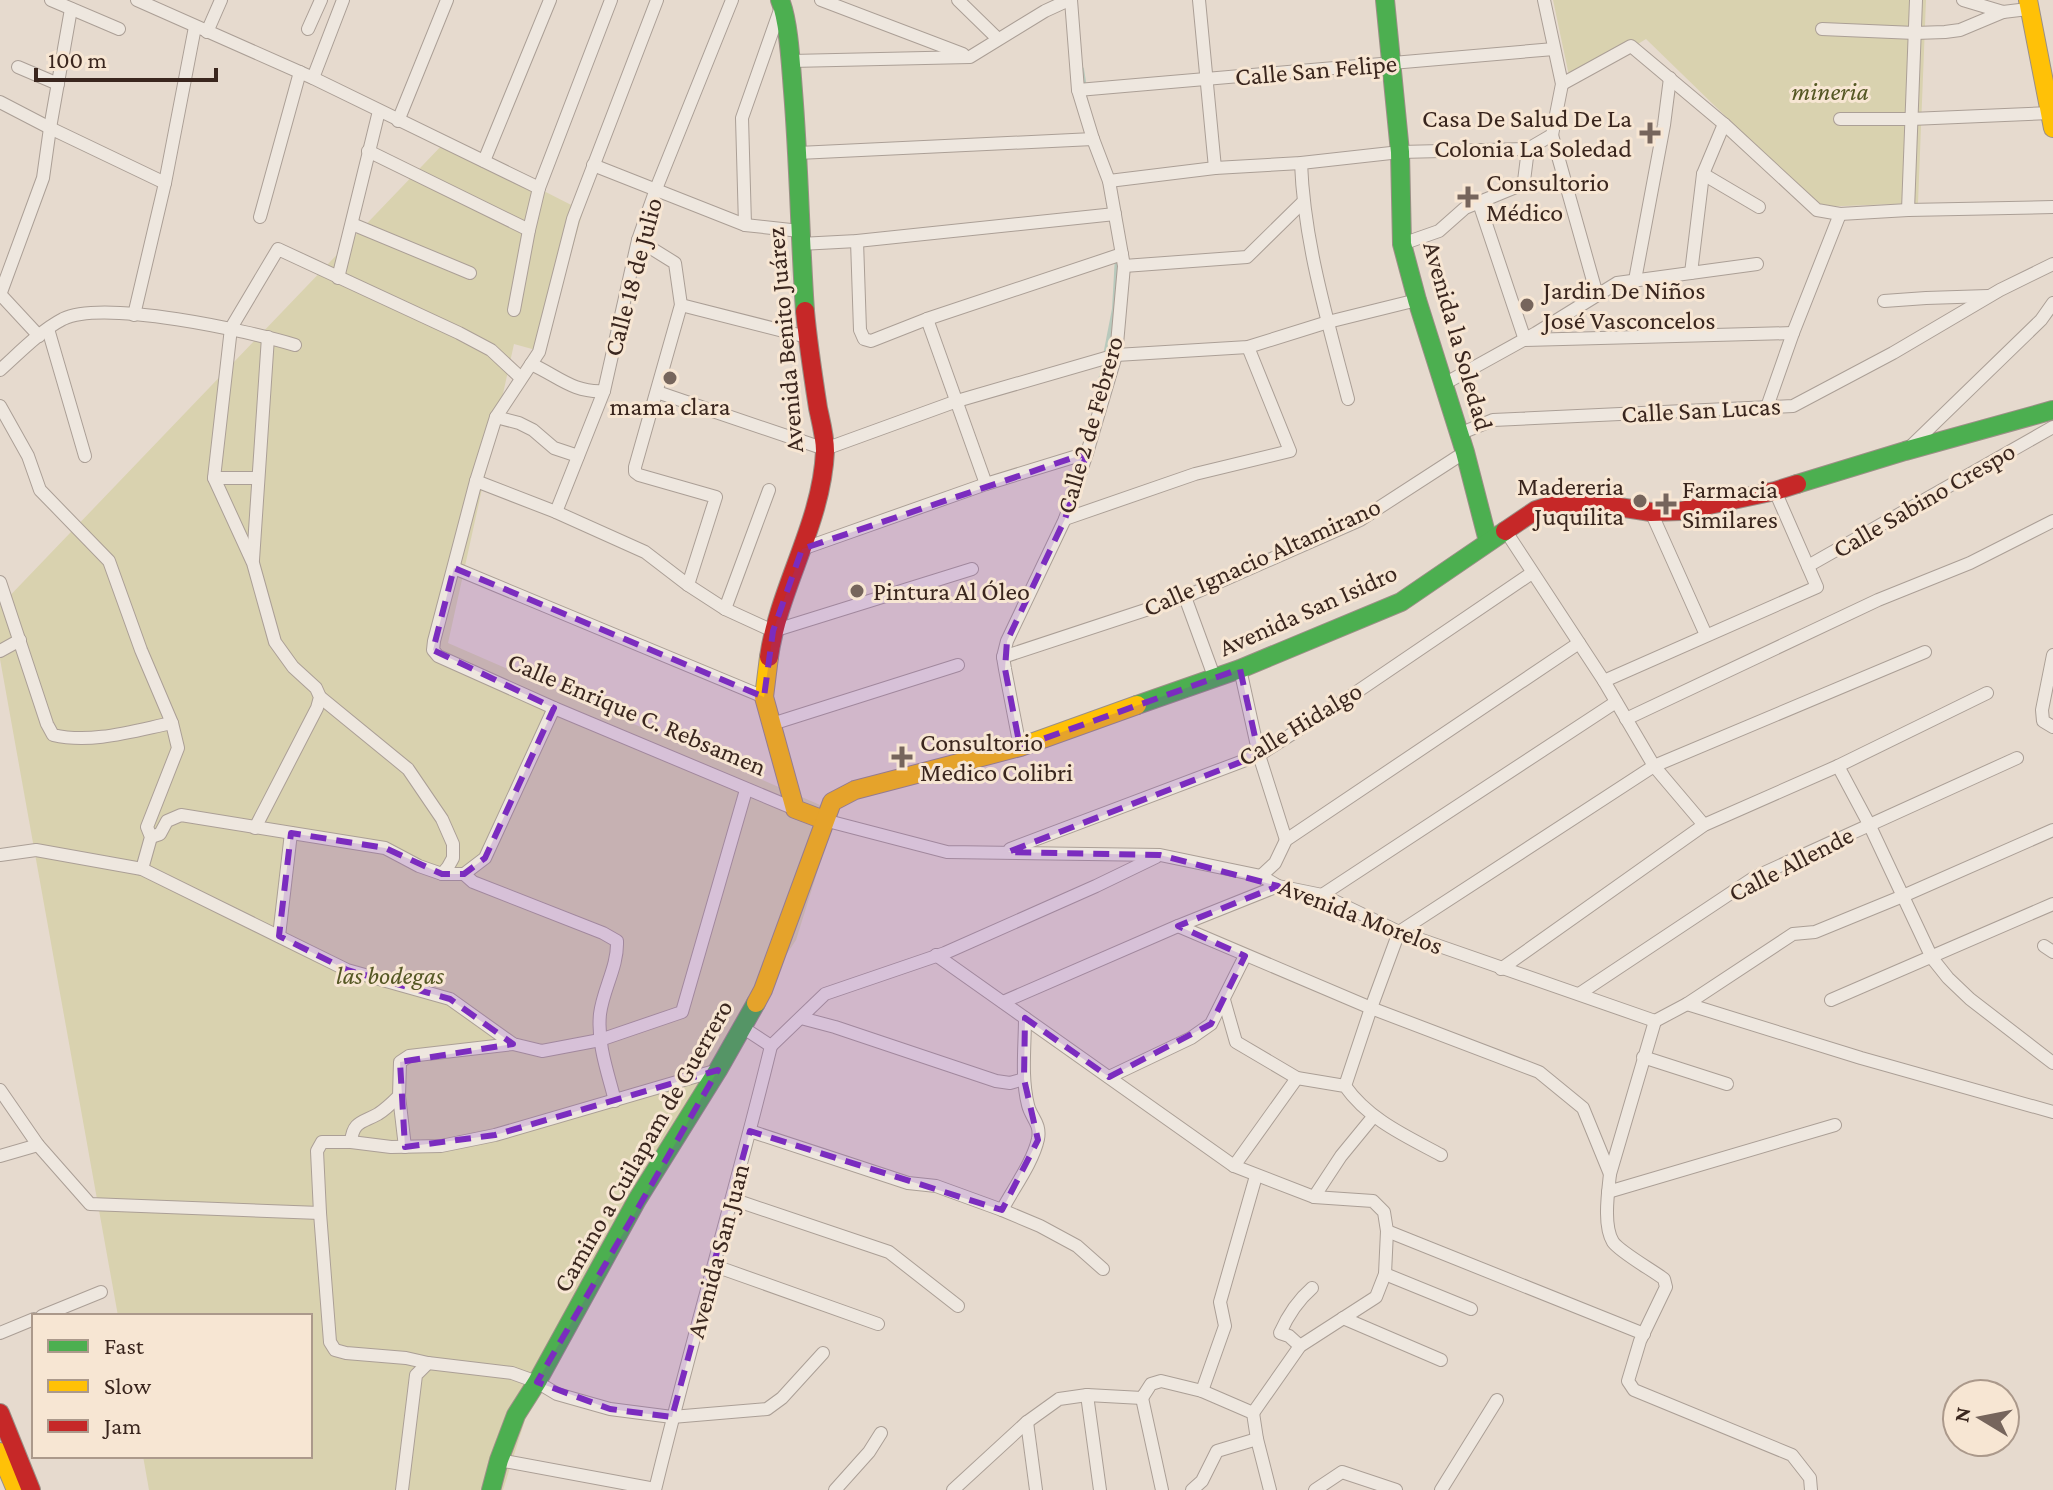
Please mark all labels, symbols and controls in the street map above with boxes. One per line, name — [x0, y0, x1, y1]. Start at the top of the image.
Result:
scale bar — [36, 32, 216, 82]
text: 100 m — [48, 46, 107, 73]
street label: Calle San Felipe — [1234, 48, 1398, 92]
park label: mineria — [1791, 77, 1869, 106]
place label: Casa De Salud De La Colonia La Soledad — [1422, 104, 1632, 163]
marker: Casa De Salud De La Colonia La Soledad — [1639, 122, 1661, 144]
place label: Consultorio Médico — [1486, 168, 1609, 227]
marker: Consultorio Médico — [1457, 186, 1479, 208]
street label: Calle 18 de Julio — [598, 195, 668, 359]
street label: Avenida Benito Juárez — [761, 226, 809, 454]
street label: Avenida la Soledad — [1417, 238, 1499, 434]
place label: Jardin De Niños José Vasconcelos — [1541, 276, 1716, 335]
marker: Jardin De Niños José Vasconcelos — [1518, 296, 1536, 314]
street label: Calle 2 de Febrero — [1051, 333, 1129, 517]
marker: mama clara — [661, 369, 679, 387]
street label: Calle San Lucas — [1620, 391, 1782, 429]
place label: mama clara — [609, 392, 731, 421]
street label: Calle Sabino Crespo — [1828, 436, 2020, 564]
place label: Madereria Juquilita — [1517, 472, 1624, 531]
place label: Farmacia Similares — [1682, 475, 1778, 534]
street label: Calle Ignacio Altamirano — [1139, 492, 1385, 622]
marker: Madereria Juquilita — [1631, 492, 1649, 510]
marker: Farmacia Similares — [1657, 495, 1675, 513]
street label: Avenida San Isidro — [1214, 558, 1402, 662]
place label: Pintura Al Óleo — [873, 577, 1030, 606]
marker: Pintura Al Óleo — [848, 582, 866, 600]
street label: Calle Enrique C. Rebsamen — [503, 646, 771, 782]
street label: Calle Hidalgo — [1233, 676, 1367, 772]
place label: Consultorio Medico Colibri — [920, 728, 1073, 787]
marker: Consultorio Medico Colibri — [891, 746, 913, 768]
street label: Calle Allende — [1724, 820, 1858, 908]
street label: Avenida Morelos — [1275, 871, 1447, 961]
park label: las bodegas — [336, 961, 444, 990]
street label: Camino a Cuilapam de Guerrero — [547, 995, 739, 1297]
street label: Avenida San Juan — [681, 1161, 755, 1341]
legend — [32, 1314, 312, 1458]
text: Fast — [104, 1332, 145, 1359]
text: Slow — [104, 1372, 151, 1399]
north arrow — [1941, 1378, 2021, 1458]
text: N — [1948, 1405, 1975, 1424]
text: Jam — [102, 1412, 142, 1439]

